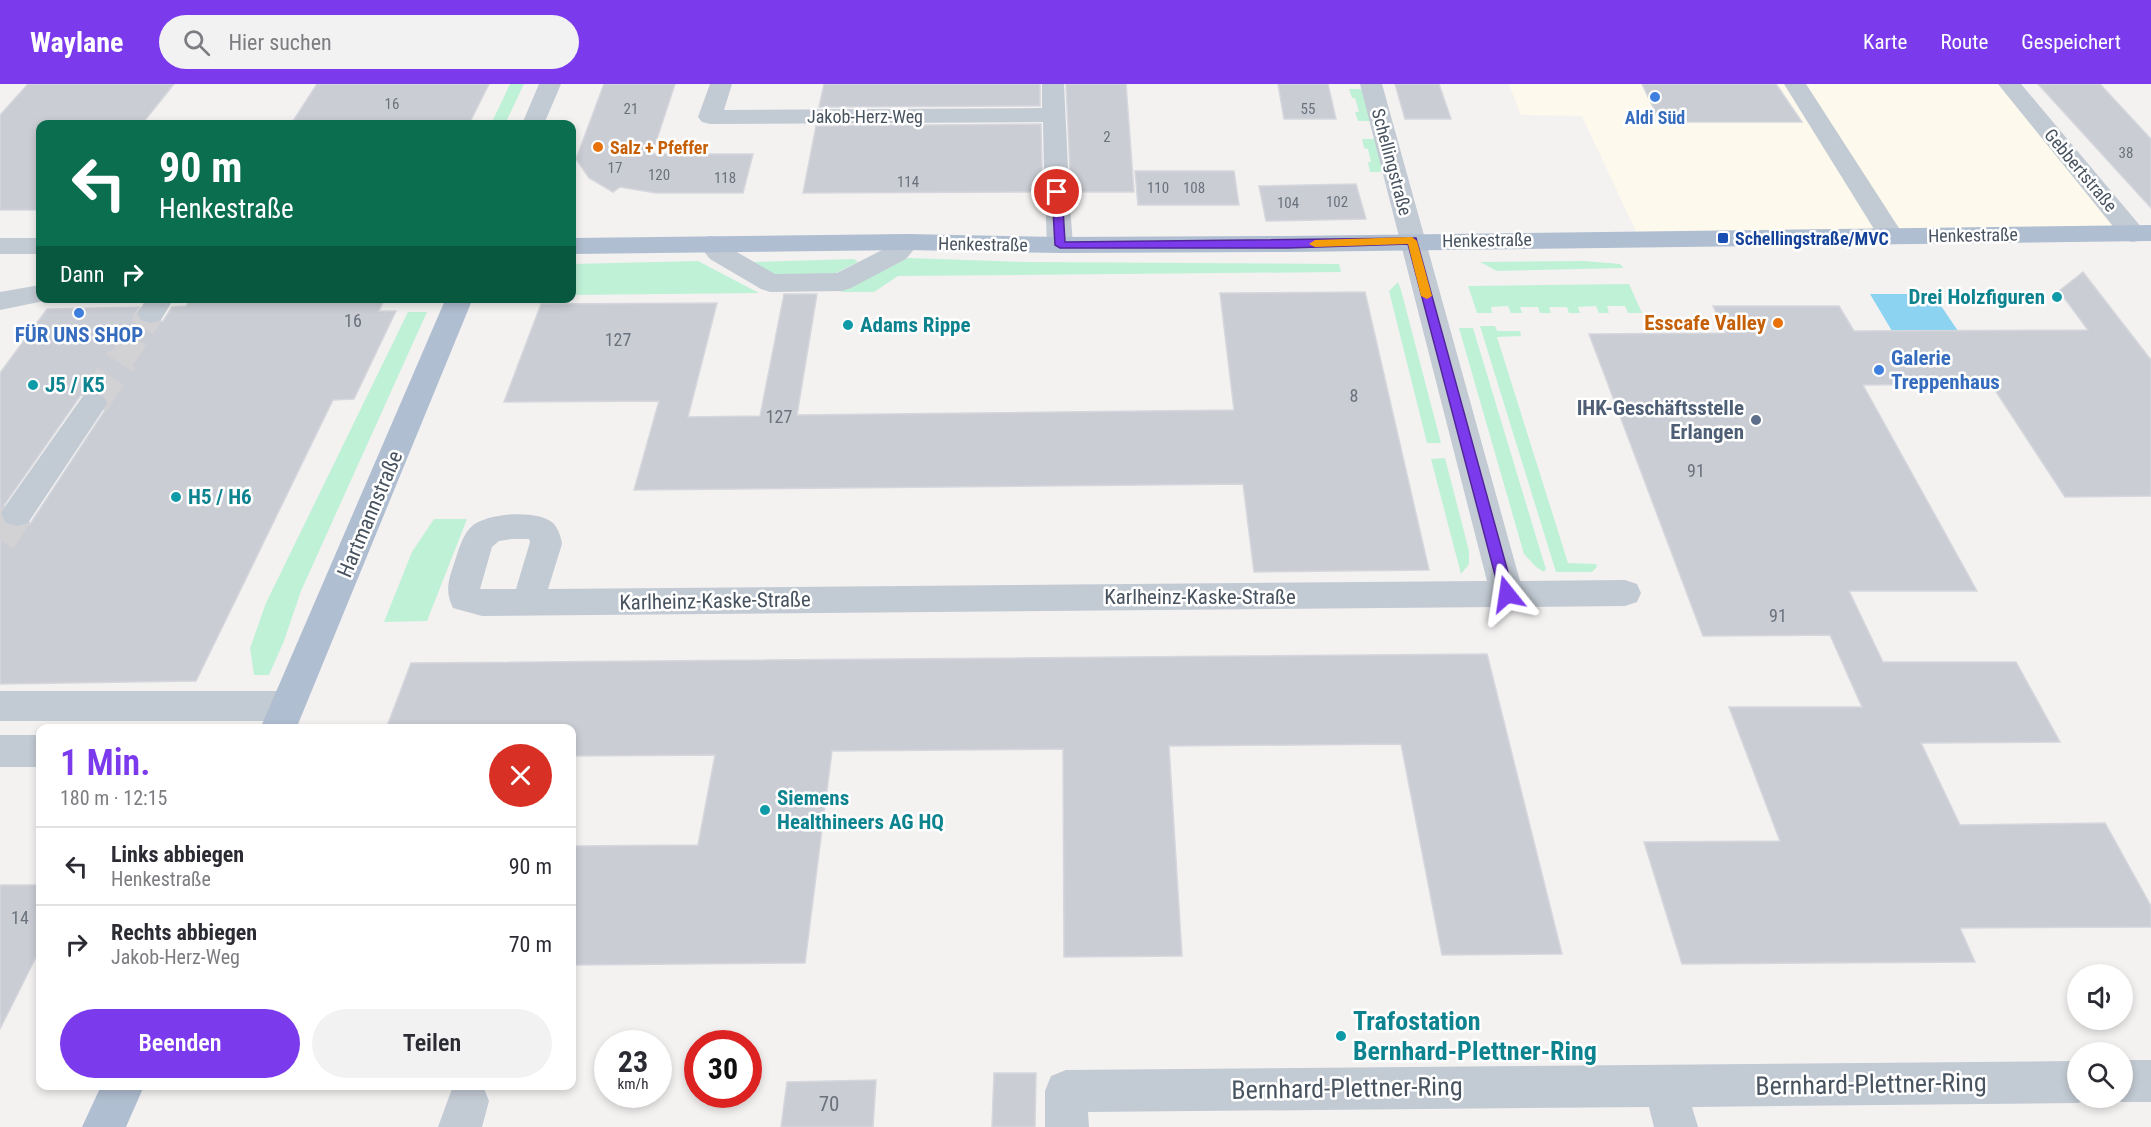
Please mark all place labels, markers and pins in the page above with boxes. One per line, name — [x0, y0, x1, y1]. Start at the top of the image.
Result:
marker: Aldi Süd — [1648, 90, 1662, 104]
place label: Aldi Süd — [1625, 107, 1685, 128]
place label: Salz + Pfeffer — [610, 137, 708, 158]
marker: Salz + Pfeffer — [591, 140, 605, 154]
pin — [1031, 166, 1082, 217]
place label: Schellingstraße/MVC — [1735, 228, 1889, 249]
marker: Schellingstraße/MVC — [1716, 231, 1730, 245]
place label: Drei Holzfiguren — [1909, 285, 2045, 309]
marker: Drei Holzfiguren — [2050, 290, 2064, 304]
marker: FÜR UNS SHOP — [72, 306, 86, 320]
place label: Esscafe Valley — [1644, 311, 1767, 335]
place label: Adams Rippe — [860, 313, 971, 337]
marker: Esscafe Valley — [1771, 316, 1785, 330]
marker: Adams Rippe — [841, 318, 855, 332]
place label: FÜR UNS SHOP — [15, 323, 143, 347]
place label: Galerie Treppenhaus — [1891, 346, 2000, 394]
marker: Galerie Treppenhaus — [1872, 363, 1886, 377]
place label: J5 / K5 — [45, 373, 105, 397]
marker: J5 / K5 — [26, 378, 40, 392]
place label: IHK-Geschäftsstelle Erlangen — [1577, 396, 1744, 444]
marker: IHK-Geschäftsstelle Erlangen — [1749, 413, 1763, 427]
place label: H5 / H6 — [188, 485, 252, 509]
marker: H5 / H6 — [169, 490, 183, 504]
place label: Siemens Healthineers AG HQ — [777, 786, 944, 834]
marker: Siemens Healthineers AG HQ — [758, 803, 772, 817]
place label: Trafostation Bernhard-Plettner-Ring — [1353, 1006, 1597, 1066]
marker: Trafostation Bernhard-Plettner-Ring — [1334, 1029, 1348, 1043]

